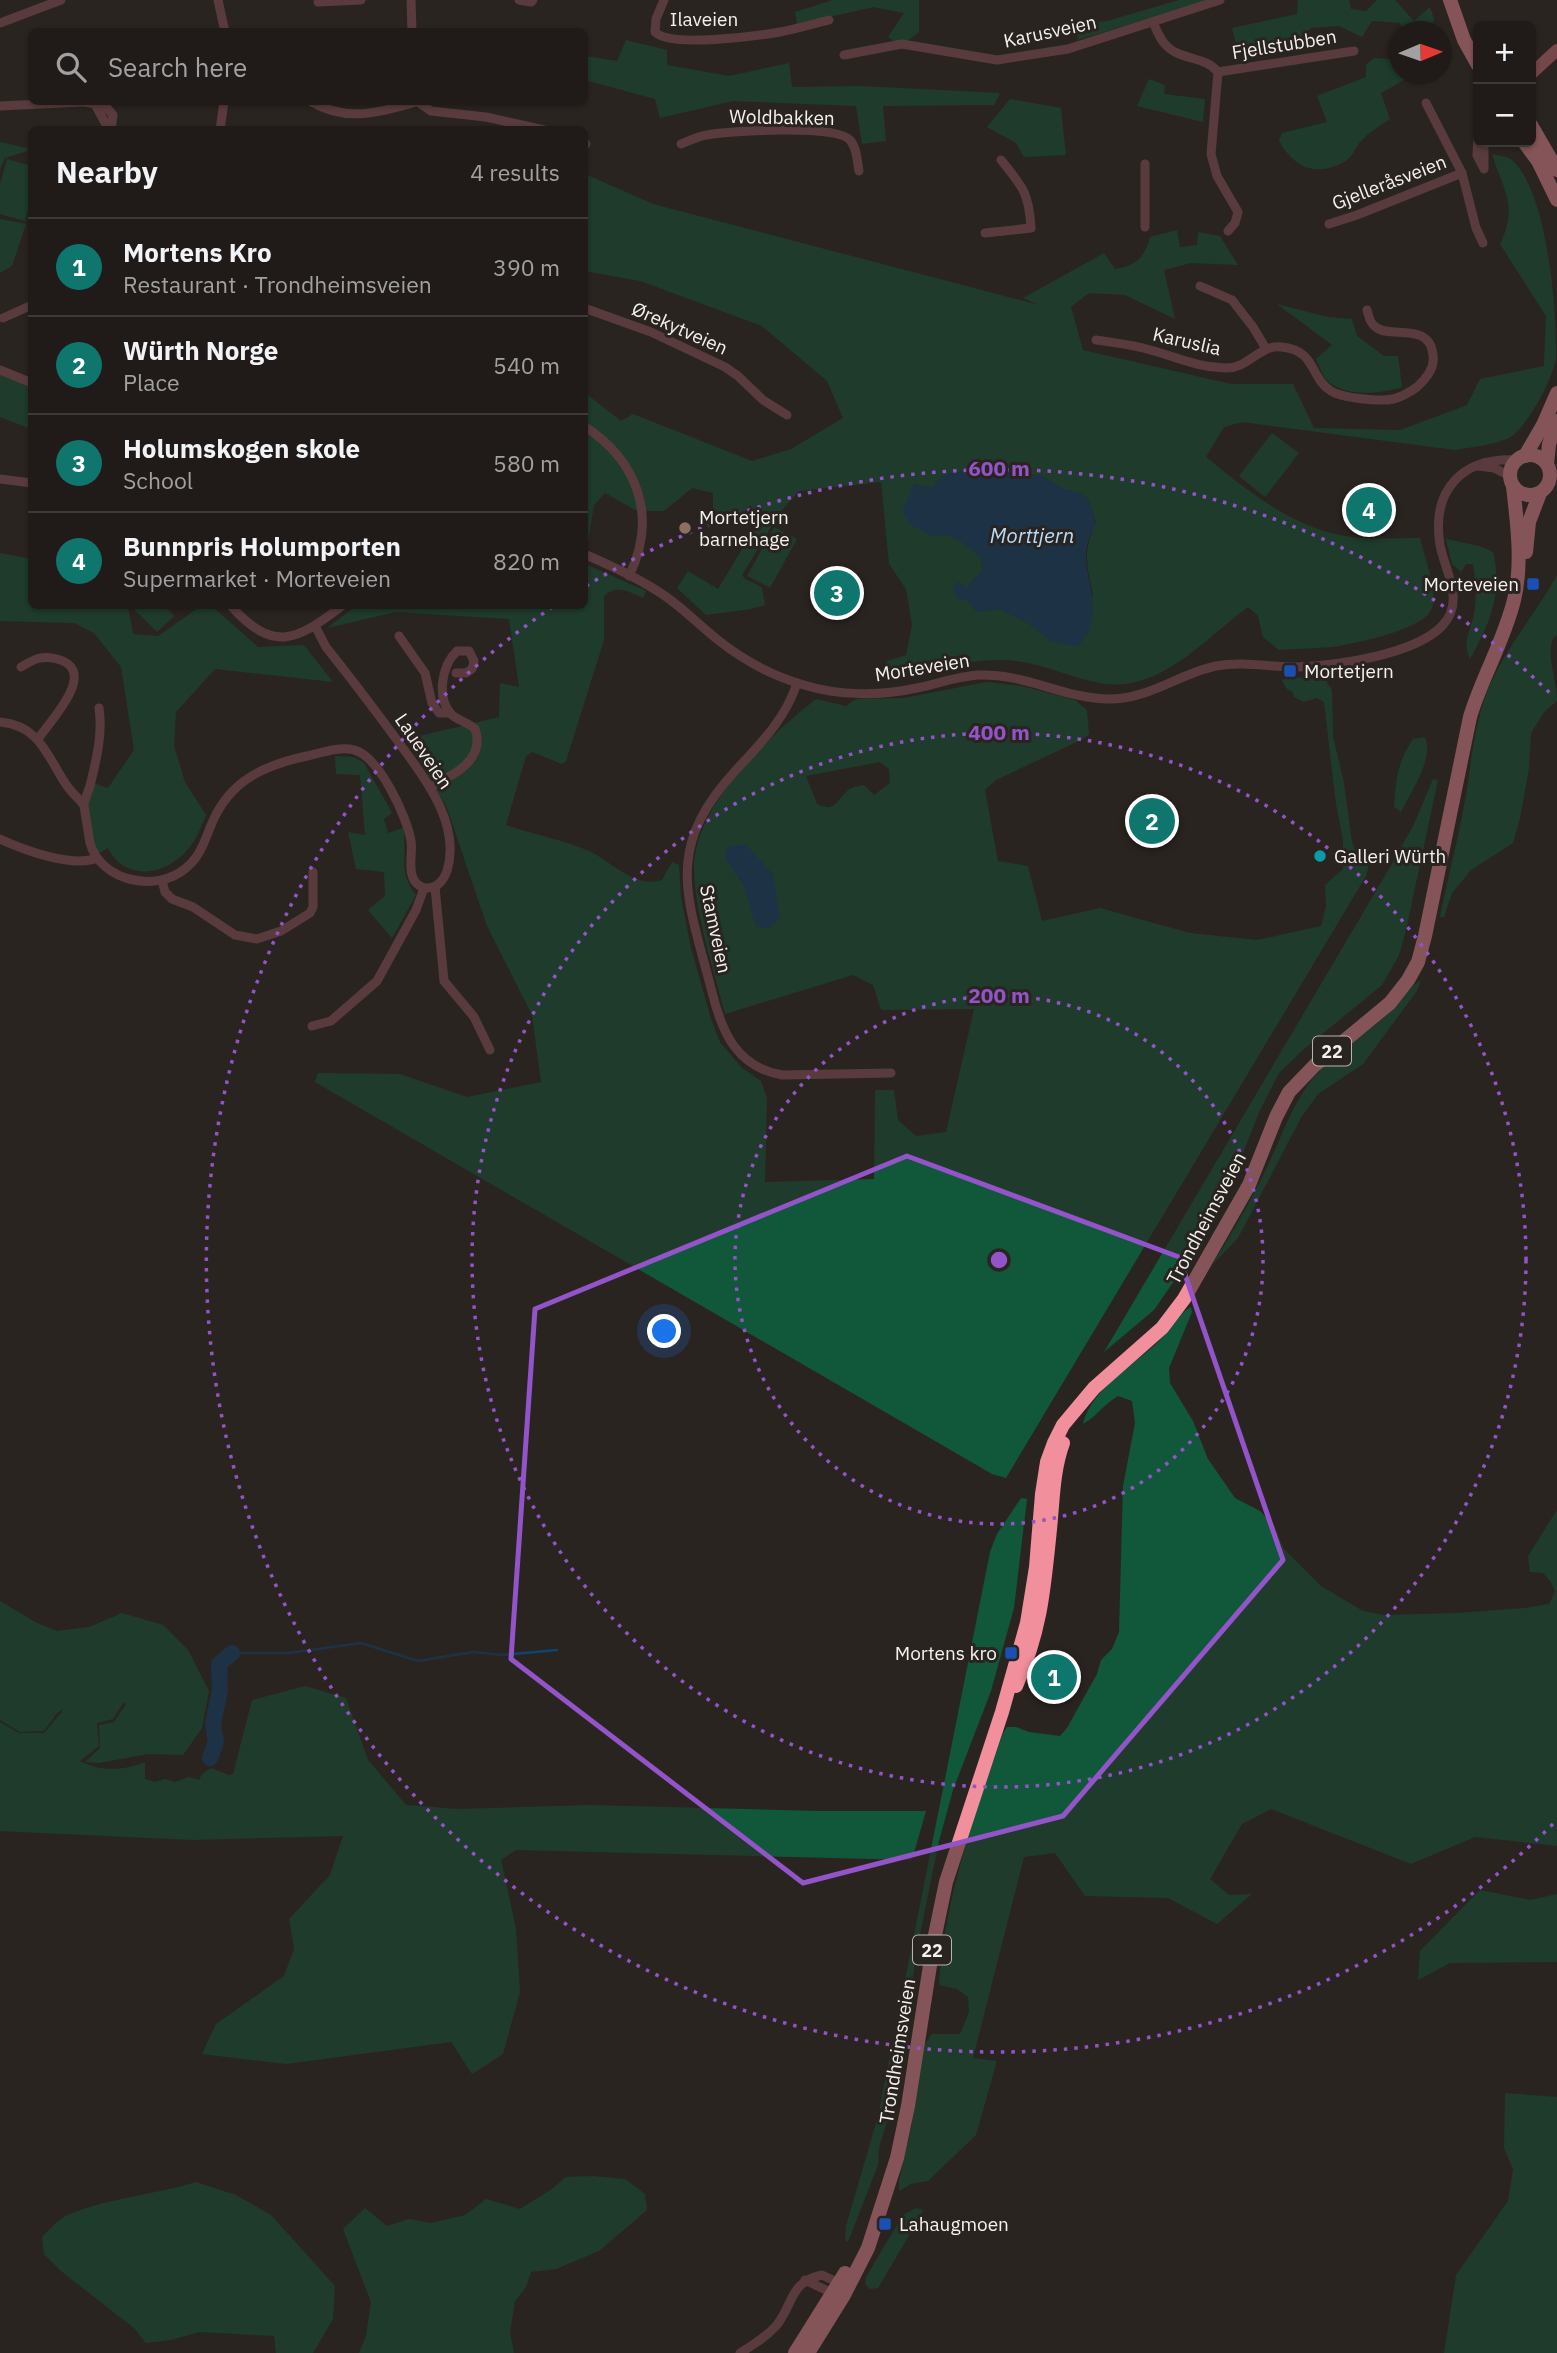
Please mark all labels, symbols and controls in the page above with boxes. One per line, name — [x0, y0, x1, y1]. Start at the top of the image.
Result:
street label: Ilaveien — [670, 7, 738, 31]
street label: Karusveien — [1001, 9, 1099, 53]
north arrow — [1389, 21, 1452, 84]
map controls — [1473, 21, 1536, 147]
button: + — [1473, 21, 1536, 84]
street label: Fjellstubben — [1230, 24, 1338, 64]
search box — [28, 28, 588, 105]
icon: search — [52, 48, 90, 86]
text: Search here — [108, 50, 247, 84]
button: − — [1473, 84, 1536, 147]
street label: Woldbakken — [729, 104, 835, 130]
street label: Gjelleråsveien — [1328, 149, 1450, 215]
text: Nearby — [56, 152, 158, 191]
text: 4 results — [470, 157, 560, 187]
text: Mortens Kro — [123, 235, 272, 269]
text: 1 — [72, 252, 86, 282]
text: 390 m — [493, 252, 560, 282]
text: Restaurant · Trondheimsveien — [123, 269, 432, 299]
street label: Ørekytveien — [628, 296, 732, 360]
street label: Karuslia — [1151, 322, 1223, 360]
text: Würth Norge — [123, 333, 278, 367]
text: 2 — [72, 350, 86, 380]
text: 540 m — [493, 350, 560, 380]
text: Place — [123, 367, 180, 397]
text: Holumskogen skole — [123, 431, 360, 465]
text: 3 — [72, 448, 86, 478]
text: 580 m — [493, 448, 560, 478]
text: 600 m — [968, 454, 1030, 482]
text: School — [123, 465, 193, 495]
pin: 4 — [1346, 484, 1392, 536]
place label: Mortetjern barnehage — [699, 505, 790, 551]
marker: Mortetjern barnehage — [677, 520, 693, 536]
water label: Morttjern — [990, 521, 1074, 549]
text: Bunnpris Holumporten — [123, 529, 401, 563]
text: 4 — [72, 546, 86, 576]
text: 820 m — [493, 546, 560, 576]
text: Supermarket · Morteveien — [123, 563, 391, 593]
pin: 3 — [814, 567, 860, 619]
place label: Morteveien — [1423, 572, 1519, 596]
marker: Morteveien — [1525, 576, 1541, 592]
street label: Morteveien — [873, 648, 971, 686]
place label: Mortetjern — [1304, 659, 1394, 683]
marker: Mortetjern — [1282, 663, 1298, 679]
street label: Laueveien — [390, 709, 458, 793]
text: 400 m — [968, 718, 1030, 746]
pin: 2 — [1129, 795, 1175, 847]
place label: Galleri Würth — [1334, 844, 1446, 868]
marker: Galleri Würth — [1312, 848, 1328, 864]
street label: Stamveien — [695, 883, 737, 975]
text: 200 m — [968, 981, 1030, 1009]
road number: 22 — [1313, 1036, 1351, 1066]
street label: Trondheimsveien — [1161, 1148, 1251, 1288]
centre of rings — [987, 1248, 1011, 1272]
your location — [647, 1314, 681, 1348]
place label: Mortens kro — [895, 1641, 997, 1665]
marker: Mortens kro — [1003, 1645, 1019, 1661]
pin: 1 — [1031, 1651, 1077, 1703]
road number: 22 — [913, 1936, 951, 1964]
street label: Trondheimsveien — [874, 1977, 920, 2125]
place label: Lahaugmoen — [899, 2212, 1009, 2236]
marker: Lahaugmoen — [877, 2216, 893, 2232]

